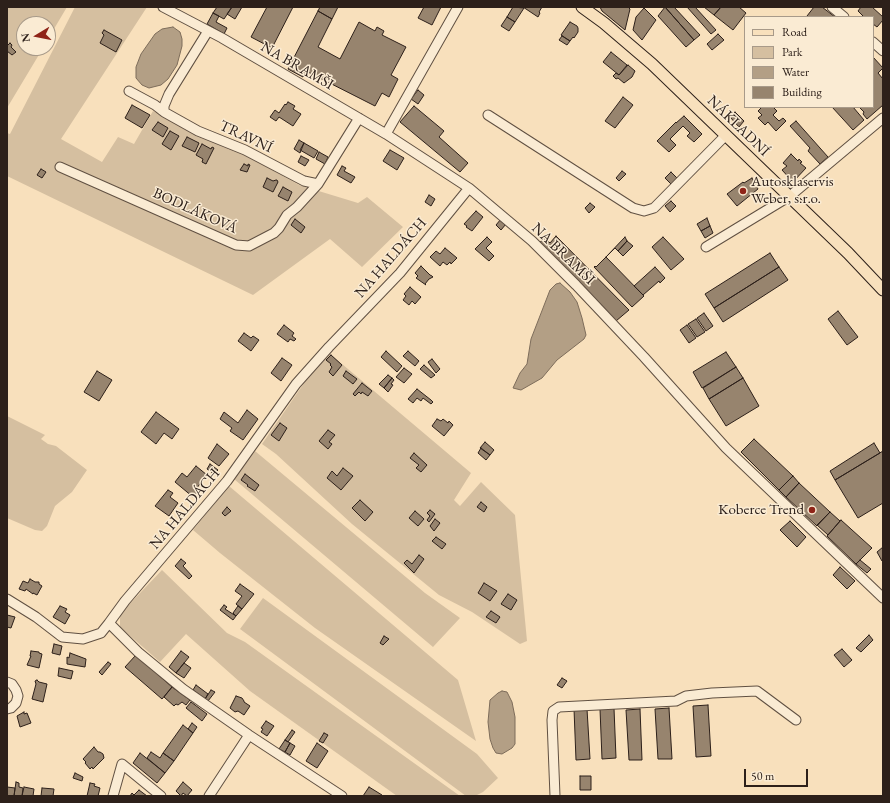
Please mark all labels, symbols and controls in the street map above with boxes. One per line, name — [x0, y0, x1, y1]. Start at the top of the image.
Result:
north arrow — [16, 16, 56, 56]
legend — [744, 16, 874, 108]
text: Road — [782, 24, 807, 40]
text: N — [18, 32, 33, 44]
street label: NA BRAMŠI — [257, 38, 337, 94]
text: Park — [782, 44, 802, 60]
text: Water — [782, 64, 809, 80]
text: Building — [782, 84, 822, 100]
street label: NÁKLADNÍ — [703, 92, 773, 160]
street label: TRAVNÍ — [217, 117, 275, 157]
place label: Autosklaservis Weber, s.r.o. — [751, 173, 834, 208]
street label: BODLÁKOVÁ — [150, 184, 240, 238]
marker: Autosklaservis Weber, s.r.o. — [738, 186, 748, 196]
street label: NA HALDÁCH — [351, 214, 431, 302]
street label: NA BRAMŠI — [527, 219, 599, 289]
street label: NA HALDÁCH — [146, 465, 224, 553]
place label: Koberce Trend — [718, 501, 804, 519]
marker: Koberce Trend — [807, 505, 817, 515]
scale bar — [746, 761, 810, 787]
text: 50 m — [751, 768, 774, 784]

